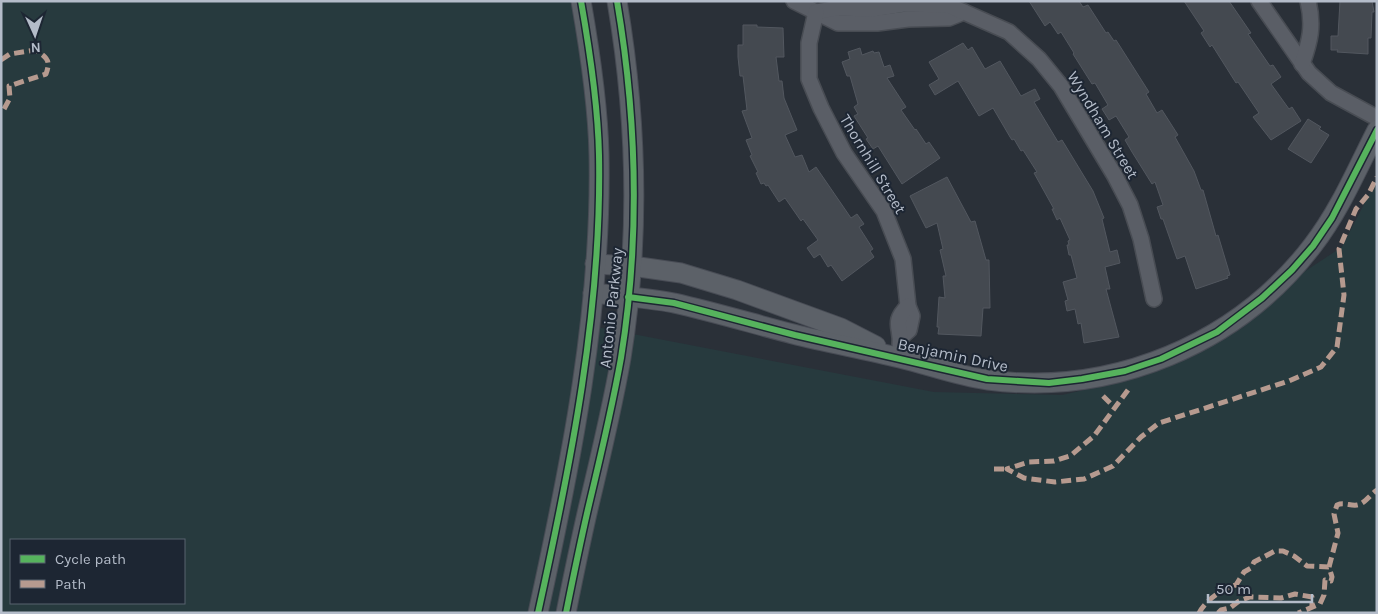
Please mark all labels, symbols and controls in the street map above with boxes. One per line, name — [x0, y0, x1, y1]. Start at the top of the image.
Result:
north arrow — [10, 10, 60, 60]
text: N — [30, 39, 41, 56]
street label: Wyndham Street — [1063, 68, 1143, 182]
street label: Thornhill Street — [836, 111, 910, 217]
street label: Antonio Parkway — [595, 246, 627, 369]
street label: Benjamin Drive — [896, 334, 1010, 376]
legend — [10, 539, 185, 604]
text: Cycle path — [55, 550, 126, 568]
scale bar — [1208, 572, 1312, 604]
text: Path — [55, 575, 86, 593]
text: 50 m — [1216, 580, 1251, 598]

